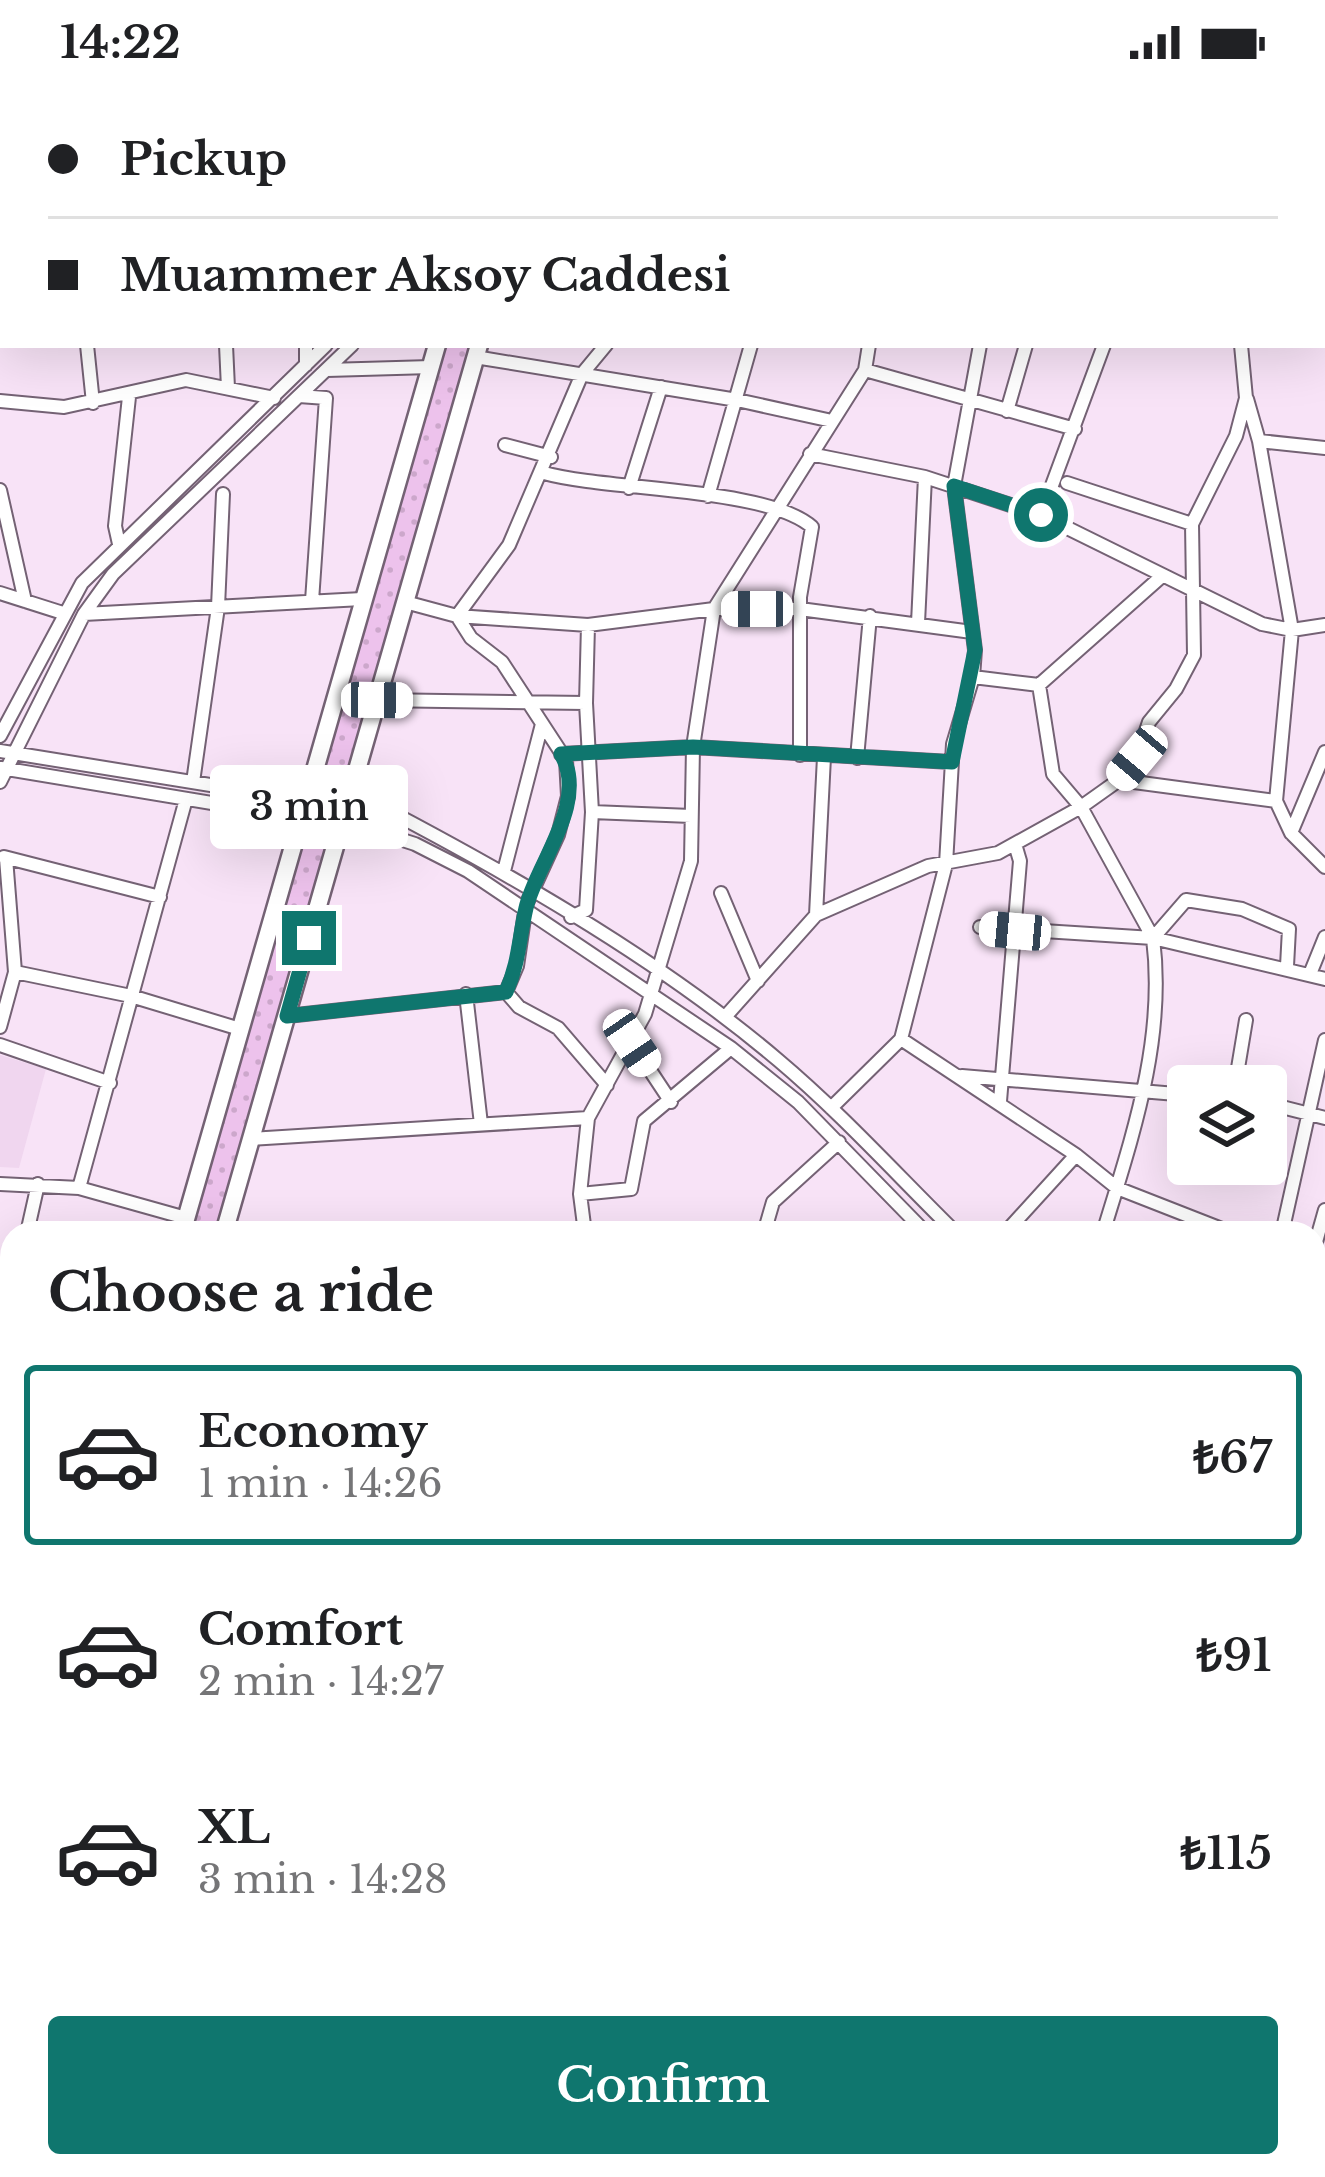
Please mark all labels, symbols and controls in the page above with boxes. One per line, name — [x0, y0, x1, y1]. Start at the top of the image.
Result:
text: 14:22 — [60, 14, 181, 70]
text: Pickup — [120, 131, 287, 187]
text: Muammer Aksoy Caddesi — [120, 247, 730, 303]
route start — [1014, 488, 1068, 542]
car — [721, 591, 793, 627]
car — [341, 681, 413, 719]
car — [1100, 719, 1174, 797]
callout: 3 min — [210, 764, 408, 848]
text: 3 min — [249, 782, 369, 831]
car — [978, 910, 1052, 952]
route end — [282, 911, 336, 965]
car — [597, 1003, 667, 1083]
map controls — [1167, 1065, 1287, 1185]
button: layers — [1167, 1065, 1287, 1185]
text: Choose a ride — [48, 1259, 434, 1326]
icon: car — [54, 1401, 162, 1509]
text: Economy — [198, 1403, 428, 1459]
text: ₺67 — [1193, 1429, 1272, 1485]
text: 1 min · 14:26 — [198, 1459, 443, 1508]
icon: car — [54, 1599, 162, 1707]
text: Comfort — [198, 1601, 403, 1657]
text: ₺91 — [1197, 1627, 1272, 1683]
text: 2 min · 14:27 — [198, 1657, 444, 1706]
icon: car — [54, 1797, 162, 1905]
text: XL — [198, 1799, 270, 1855]
text: ₺115 — [1180, 1825, 1272, 1881]
text: 3 min · 14:28 — [198, 1855, 448, 1904]
button: Confirm — [48, 2016, 1278, 2154]

